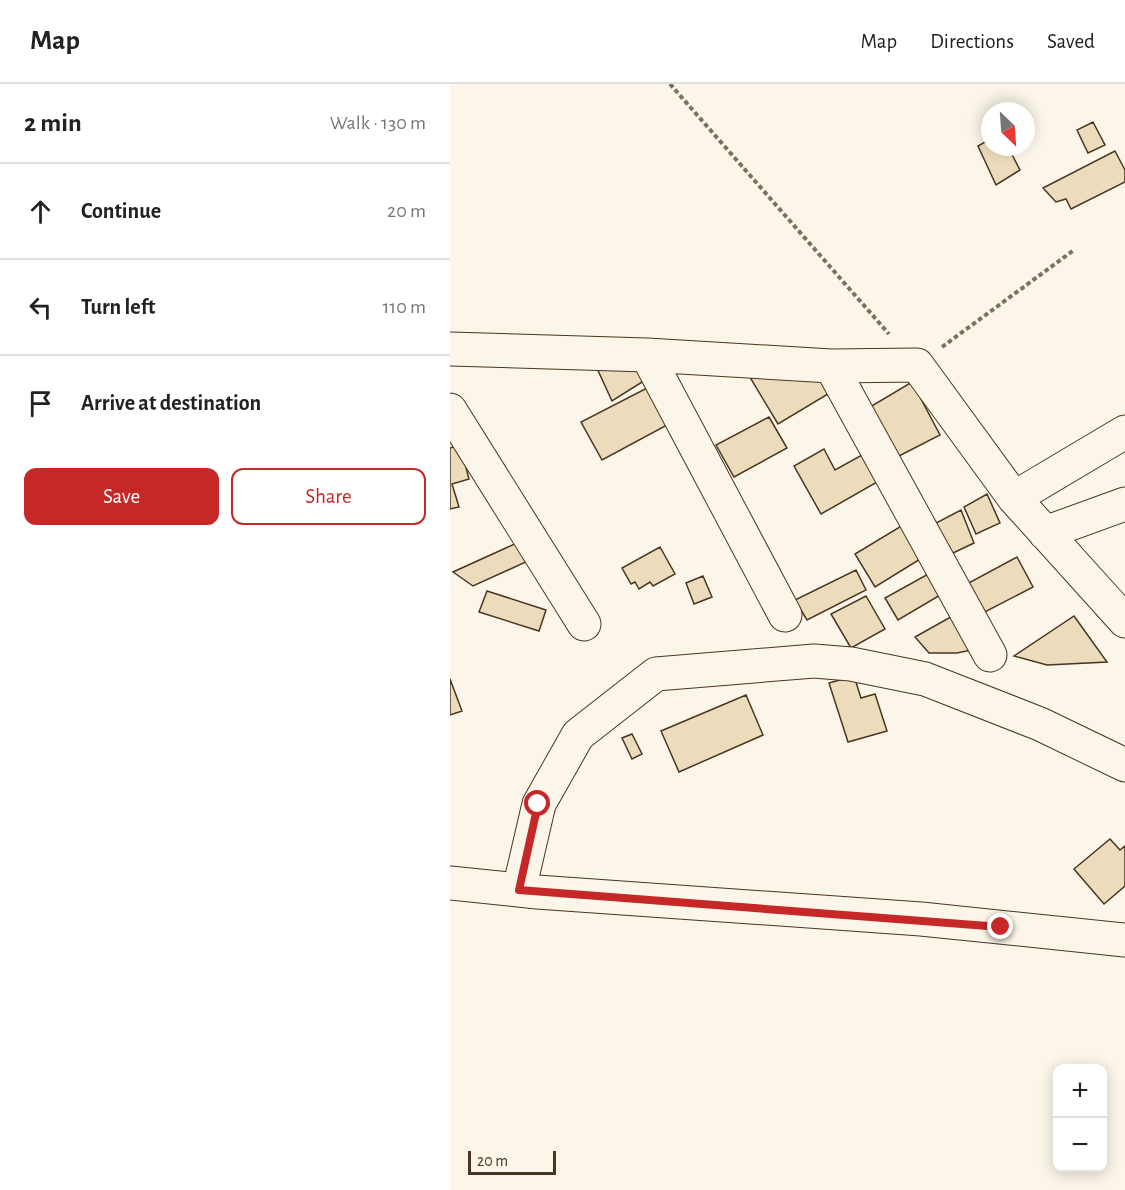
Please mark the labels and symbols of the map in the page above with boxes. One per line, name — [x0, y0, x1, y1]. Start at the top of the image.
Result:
north arrow — [981, 102, 1035, 156]
route start — [524, 790, 550, 816]
route end — [987, 913, 1013, 939]
scale bar — [468, 1148, 556, 1176]

